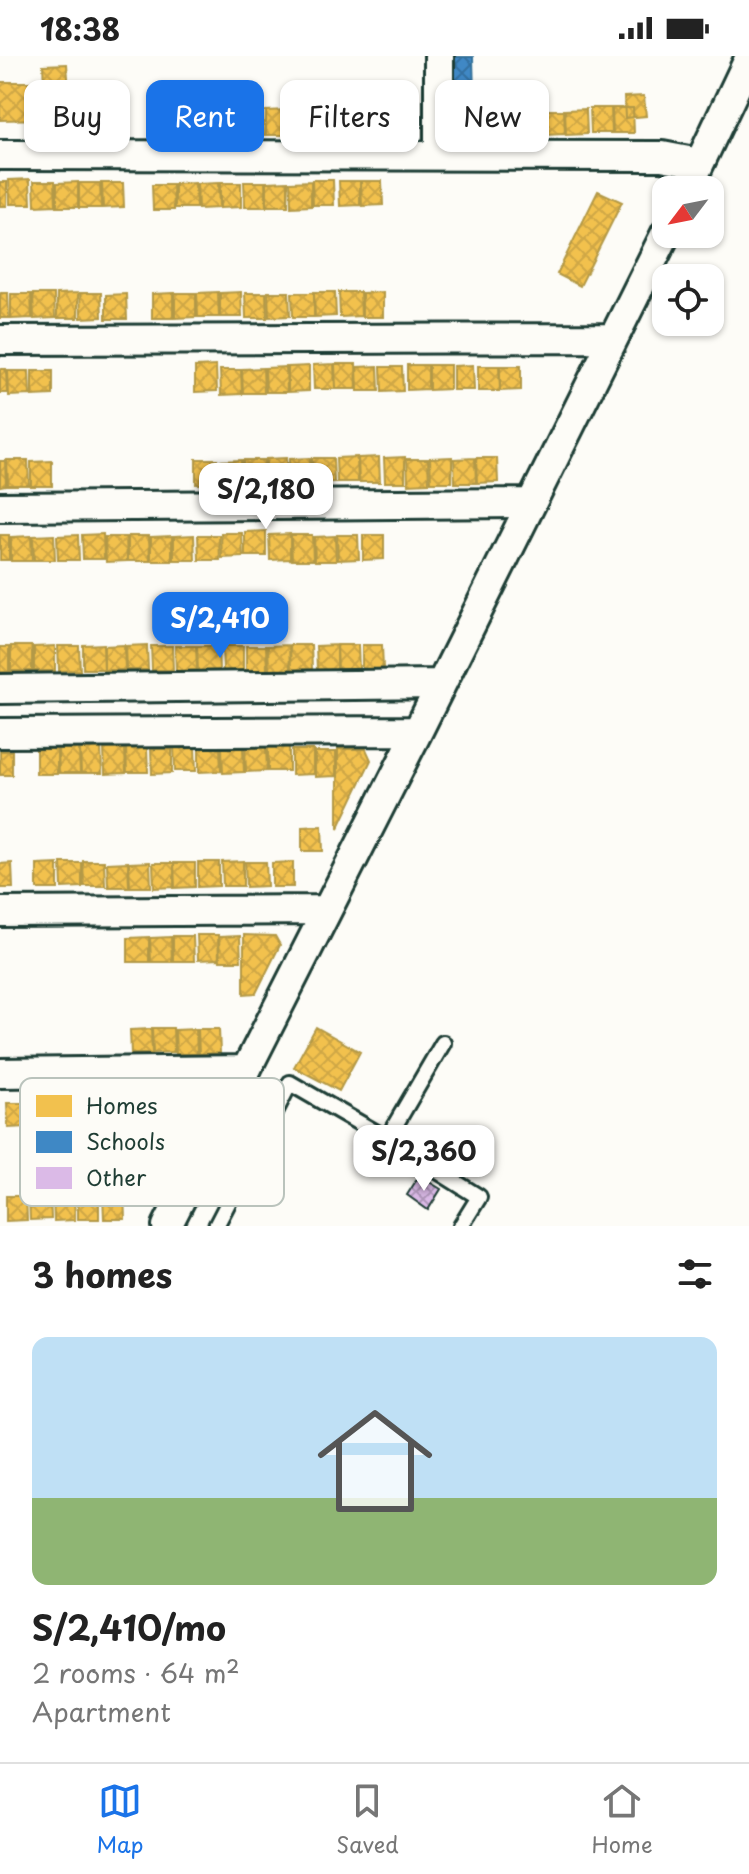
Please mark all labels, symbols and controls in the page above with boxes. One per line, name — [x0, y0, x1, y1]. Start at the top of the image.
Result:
text: 18:38 — [40, 6, 120, 51]
chip: Buy — [24, 80, 130, 152]
chip: Rent — [146, 80, 264, 152]
chip: Filters — [280, 80, 419, 152]
chip: New — [435, 80, 549, 152]
north arrow — [652, 176, 724, 248]
map controls — [652, 176, 724, 336]
button: locate — [652, 264, 724, 336]
pin: S/2,180 — [192, 463, 340, 531]
text: S/2,180 — [217, 469, 315, 508]
pin: S/2,410 — [146, 592, 294, 660]
text: S/2,410 — [170, 598, 270, 637]
legend — [20, 1078, 284, 1206]
text: Homes — [86, 1088, 157, 1121]
text: Schools — [86, 1124, 165, 1157]
pin: S/2,360 — [350, 1125, 498, 1193]
text: S/2,360 — [371, 1131, 477, 1170]
text: Other — [86, 1160, 147, 1193]
text: 3 homes — [32, 1248, 172, 1300]
icon: filters — [673, 1252, 717, 1296]
icon: home — [303, 1389, 447, 1533]
text: S/2,410/mo — [32, 1601, 226, 1653]
text: 2 rooms · 64 m² — [32, 1653, 240, 1692]
text: Apartment — [32, 1692, 171, 1731]
tab: Map — [96, 1779, 143, 1860]
tab: Saved — [336, 1779, 399, 1860]
tab: Home — [591, 1779, 653, 1860]

